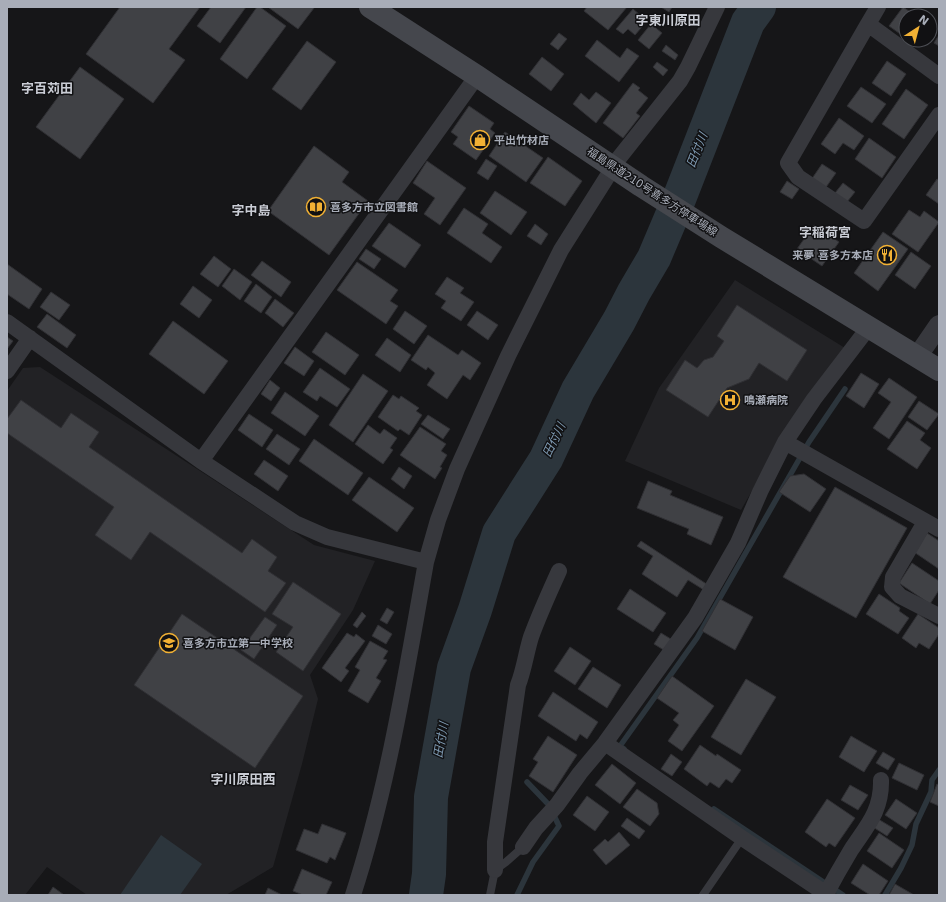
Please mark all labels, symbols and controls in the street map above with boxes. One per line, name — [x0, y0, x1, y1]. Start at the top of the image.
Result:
north arrow — [898, 8, 938, 48]
text: N — [916, 12, 931, 28]
district label: 字東川原田 — [635, 13, 701, 28]
district label: 字百苅田 — [21, 81, 73, 96]
shop icon: 平出竹材店 — [469, 129, 491, 151]
water label: 田付川 — [684, 129, 711, 169]
place label: 平出竹材店 — [494, 134, 549, 147]
street label: 福島県道210号喜多方停車場線 — [584, 145, 720, 239]
library icon: 喜多方市立図書館 — [305, 196, 327, 218]
place label: 喜多方市立図書館 — [330, 201, 418, 214]
district label: 字中島 — [231, 203, 271, 218]
district label: 字稲荷宮 — [799, 225, 851, 240]
restaurant icon: 来夢 喜多方本店 — [876, 244, 898, 266]
place label: 来夢 喜多方本店 — [792, 249, 873, 262]
hospital icon: 鳴瀬病院 — [719, 389, 741, 411]
place label: 鳴瀬病院 — [744, 394, 788, 407]
water label: 田付川 — [540, 419, 569, 459]
school or university icon: 喜多方市立第一中学校 — [158, 632, 180, 654]
place label: 喜多方市立第一中学校 — [183, 637, 293, 650]
water label: 田付川 — [431, 719, 451, 759]
district label: 字川原田西 — [210, 772, 276, 787]

